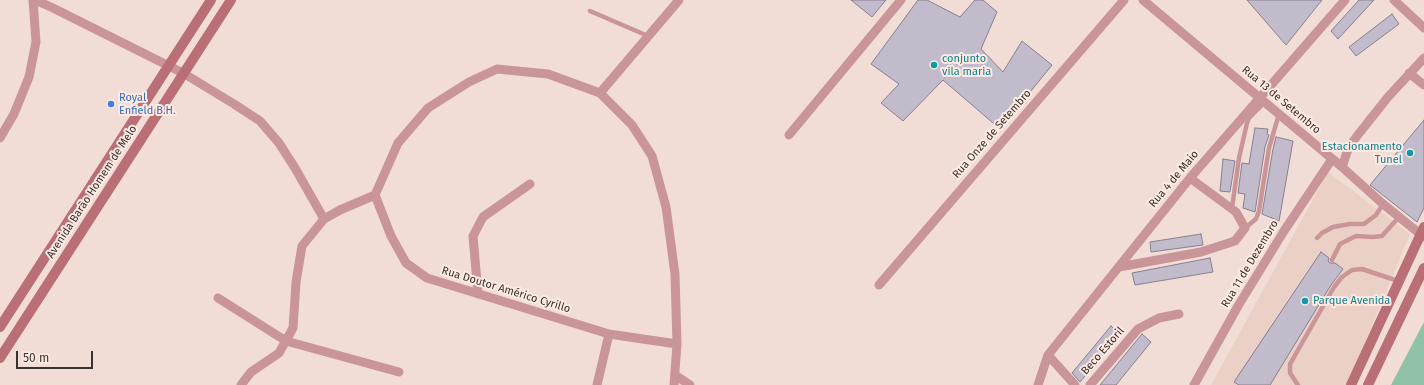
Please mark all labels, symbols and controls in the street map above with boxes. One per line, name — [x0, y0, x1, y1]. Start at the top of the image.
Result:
place label: conjunto vila maria — [942, 52, 991, 78]
marker: conjunto vila maria — [929, 60, 939, 70]
street label: Rua 13 de Setembro — [1239, 63, 1323, 137]
street label: Rua Onze de Setembro — [950, 87, 1034, 181]
place label: Royal Enfield B.H. — [119, 91, 176, 117]
marker: Royal Enfield B.H. — [106, 99, 116, 109]
street label: Avenida Barão Homem de Melo — [44, 123, 140, 261]
place label: Estacionamento Tunel — [1322, 140, 1402, 166]
street label: Rua 4 de Maio — [1146, 148, 1202, 210]
marker: Estacionamento Tunel — [1405, 148, 1415, 158]
street label: Rua 11 de Dezembro — [1219, 218, 1281, 310]
street label: Rua Doutor Américo Cyrillo — [440, 264, 572, 316]
place label: Parque Avenida — [1313, 294, 1390, 308]
marker: Parque Avenida — [1300, 296, 1310, 306]
street label: Beco Estoril — [1079, 324, 1127, 378]
scale bar — [18, 343, 95, 369]
text: 50 m — [23, 351, 49, 365]

